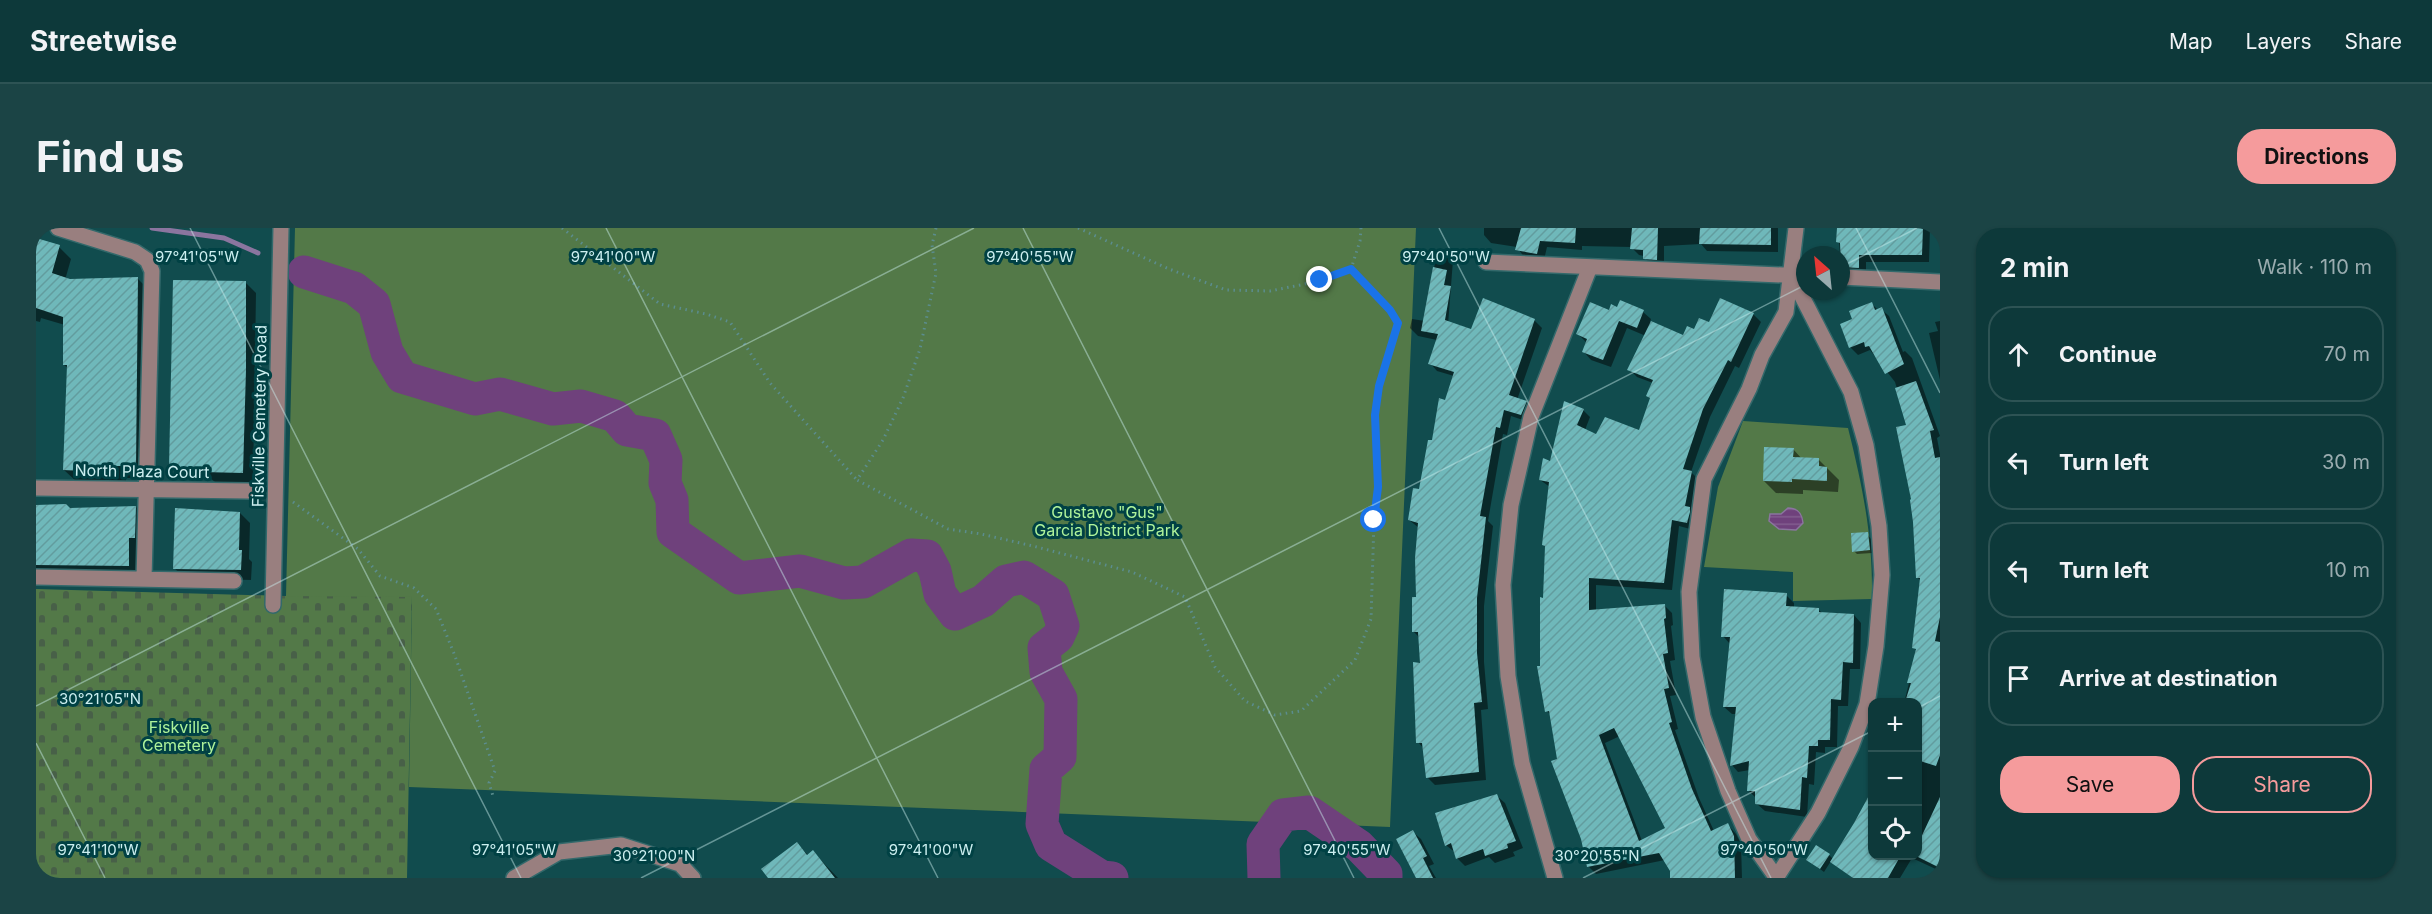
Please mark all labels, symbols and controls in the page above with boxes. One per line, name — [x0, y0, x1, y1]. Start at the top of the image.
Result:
text: Streetwise — [30, 24, 177, 58]
text: Map — [2169, 29, 2213, 54]
text: Layers — [2246, 29, 2312, 54]
text: Share — [2345, 29, 2402, 54]
button: Directions — [2237, 129, 2396, 184]
text: Find us — [36, 131, 184, 182]
north arrow — [1796, 246, 1850, 300]
text: 97°41'05"W — [155, 247, 239, 266]
text: 97°41'00"W — [571, 247, 655, 266]
text: 97°40'55"W — [986, 247, 1074, 266]
text: 97°40'50"W — [1402, 247, 1490, 266]
text: 2 min — [2000, 252, 2070, 283]
text: Walk · 110 m — [2257, 255, 2372, 279]
route end — [1306, 266, 1332, 292]
street label: Fiskville Cemetery Road — [247, 325, 271, 507]
icon: ahead — [2002, 338, 2035, 371]
text: Continue — [2059, 341, 2157, 367]
text: 70 m — [2323, 342, 2370, 366]
icon: left — [2002, 446, 2035, 479]
text: Turn left — [2059, 449, 2149, 475]
text: 30 m — [2322, 450, 2370, 474]
street label: North Plaza Court — [74, 460, 210, 482]
park label: Gustavo "Gus" Garcia District Park — [1034, 502, 1180, 540]
route start — [1360, 506, 1386, 532]
icon: left — [2002, 554, 2035, 587]
text: Turn left — [2059, 557, 2149, 583]
text: 10 m — [2326, 558, 2370, 582]
icon: arrive — [2002, 662, 2035, 695]
text: Arrive at destination — [2059, 665, 2278, 691]
text: 30°21'05"N — [59, 689, 141, 708]
map controls — [1868, 698, 1922, 860]
button: + — [1868, 698, 1922, 752]
park label: Fiskville Cemetery — [142, 717, 216, 755]
button: − — [1868, 752, 1922, 806]
button: Save — [2000, 756, 2180, 813]
button: Share — [2192, 756, 2372, 813]
button: locate — [1868, 806, 1922, 860]
text: 97°41'10"W — [58, 840, 139, 859]
text: 97°41'05"W — [472, 840, 556, 859]
text: 97°41'00"W — [889, 840, 973, 859]
text: 97°40'55"W — [1303, 840, 1391, 859]
text: 97°40'50"W — [1720, 840, 1808, 859]
text: 30°21'00"N — [613, 846, 695, 865]
text: 30°20'55"N — [1554, 846, 1640, 865]

